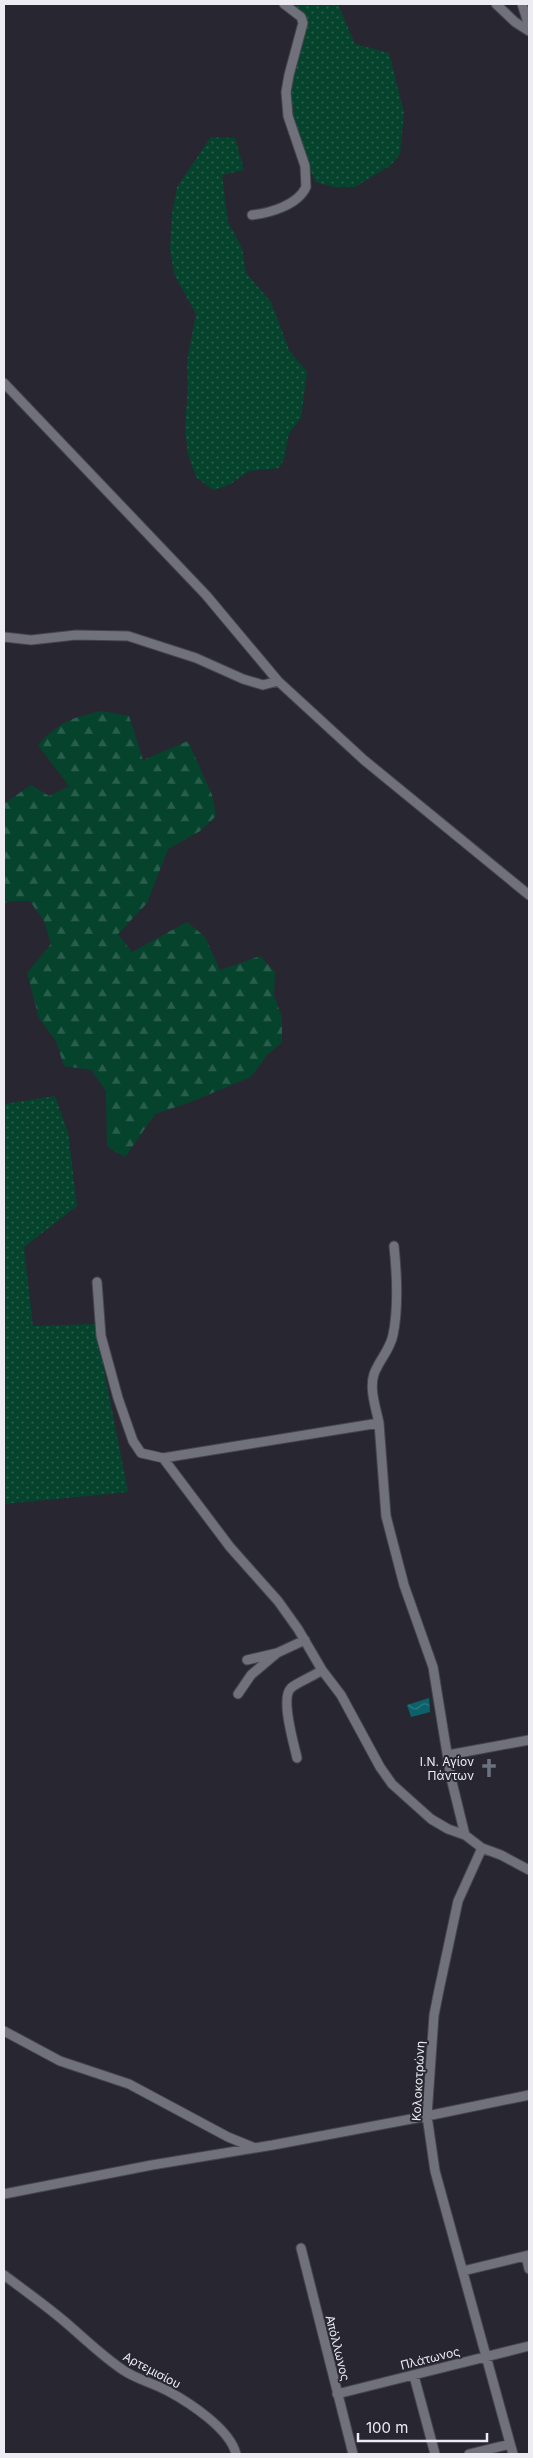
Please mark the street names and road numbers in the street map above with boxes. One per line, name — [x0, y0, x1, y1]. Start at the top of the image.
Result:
street label: Κολοκοτρώνη — [408, 2041, 428, 2121]
street label: Απόλλωνος — [323, 2314, 353, 2383]
street label: Πλάτωνος — [399, 2343, 461, 2373]
street label: Αρτεμισίου — [121, 2349, 183, 2391]

